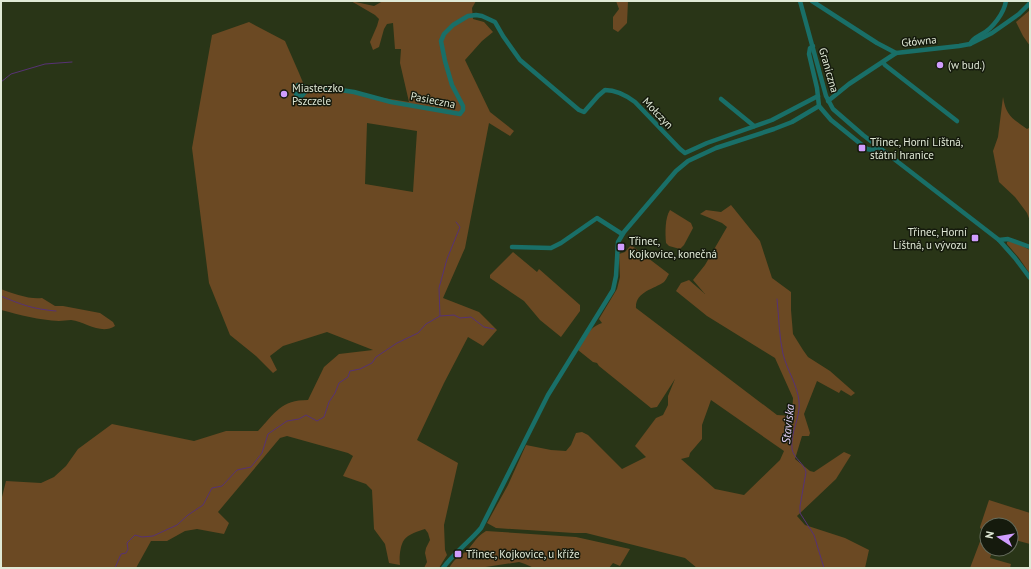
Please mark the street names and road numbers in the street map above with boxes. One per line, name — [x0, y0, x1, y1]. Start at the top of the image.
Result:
street label: Główna — [901, 32, 937, 50]
street label: Graniczna — [816, 46, 842, 94]
street label: Pasieczna — [409, 89, 457, 111]
street label: Mołczyn — [640, 94, 676, 132]

